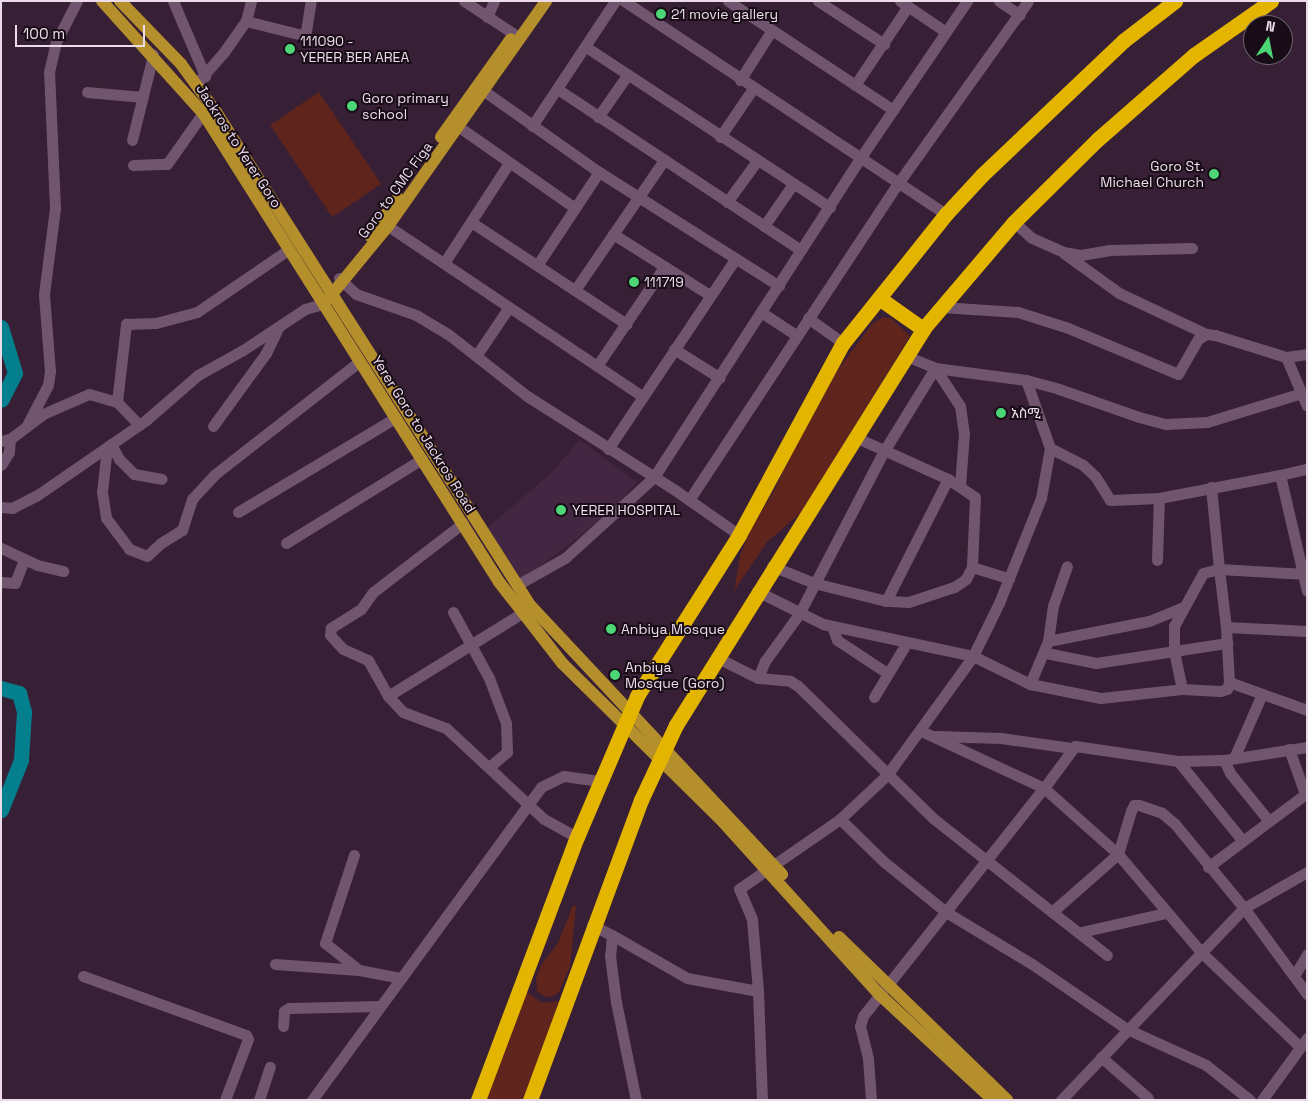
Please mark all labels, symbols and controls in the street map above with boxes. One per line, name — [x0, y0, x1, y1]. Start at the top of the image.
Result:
place label: 21 movie gallery — [671, 6, 778, 22]
marker: 21 movie gallery — [655, 8, 667, 20]
scale bar — [18, 15, 148, 47]
north arrow — [1243, 15, 1293, 65]
text: N — [1264, 17, 1277, 36]
text: 100 m — [23, 24, 65, 43]
place label: 111090 - YERER BER AREA — [300, 33, 409, 65]
marker: 111090 - YERER BER AREA — [284, 43, 296, 55]
street label: Jackros to Yerer Goro — [193, 81, 285, 211]
place label: Goro primary school — [362, 90, 449, 122]
marker: Goro primary school — [346, 100, 358, 112]
street label: Goro to CMC Figa — [354, 138, 436, 242]
place label: Goro St. Michael Church — [1100, 158, 1204, 190]
marker: Goro St. Michael Church — [1208, 168, 1220, 180]
place label: 111719 — [644, 274, 684, 290]
marker: 111719 — [628, 276, 640, 288]
street label: Yerer Goro to Jackros Road — [369, 352, 479, 516]
place label: አስሚ — [1011, 405, 1041, 421]
marker: አስሚ — [995, 407, 1007, 419]
place label: YERER HOSPITAL — [572, 502, 680, 518]
marker: YERER HOSPITAL — [554, 503, 568, 517]
place label: Anbiya Mosque — [621, 621, 725, 637]
marker: Anbiya Mosque — [605, 623, 617, 635]
place label: Anbiya Mosque (Goro) — [625, 659, 724, 692]
marker: Anbiya Mosque (Goro) — [609, 669, 621, 681]

